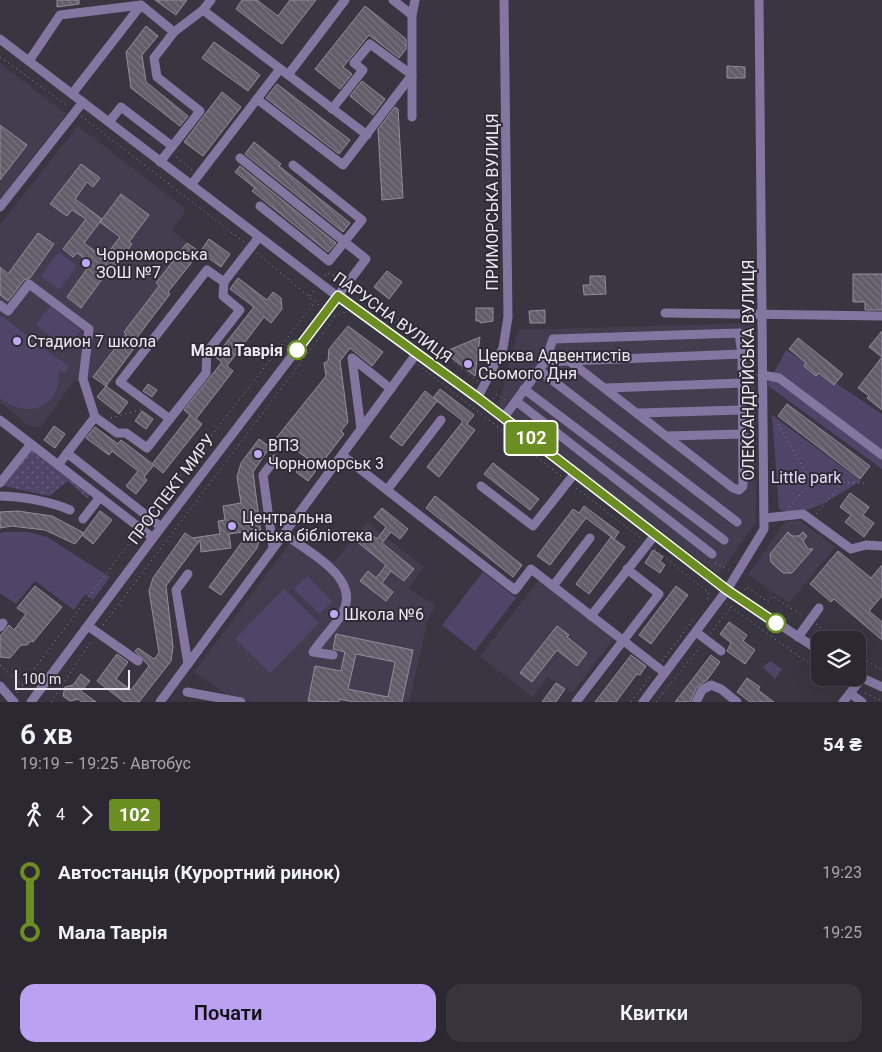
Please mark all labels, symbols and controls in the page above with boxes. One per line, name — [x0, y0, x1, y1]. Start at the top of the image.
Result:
street label: ПРИМОРСЬКА ВУЛИЦЯ — [483, 113, 502, 291]
place label: Чорноморська ЗОШ №7 — [96, 245, 208, 282]
marker: Чорноморська ЗОШ №7 — [80, 257, 92, 269]
street label: ОЛЕКСАНДРІЙСЬКА ВУЛИЦЯ — [739, 260, 758, 480]
street label: ПАРУСНА ВУЛИЦЯ — [330, 268, 456, 367]
place label: Стадион 7 школа — [27, 332, 156, 351]
marker: Стадион 7 школа — [11, 335, 23, 347]
marker: Мала Таврія — [287, 340, 307, 360]
place label: Мала Таврія — [191, 341, 283, 360]
place label: Церква Адвентистів Сьомого Дня — [478, 346, 631, 383]
marker: Церква Адвентистів Сьомого Дня — [462, 358, 474, 370]
line badge: 102 — [502, 422, 560, 454]
text: 102 — [516, 427, 546, 448]
street label: ПРОСПЕКТ МИРУ — [124, 431, 219, 548]
place label: ВПЗ Чорноморськ 3 — [268, 436, 384, 473]
marker: ВПЗ Чорноморськ 3 — [252, 448, 264, 460]
park label: Little park — [771, 468, 842, 487]
place label: Центральна міська бібліотека — [242, 508, 373, 545]
marker: Центральна міська бібліотека — [226, 520, 238, 532]
place label: Школа №6 — [344, 605, 424, 624]
marker: Школа №6 — [328, 608, 340, 620]
unlabelled marker — [766, 613, 786, 633]
map controls — [811, 631, 866, 686]
button: layers — [811, 631, 866, 686]
scale bar — [15, 667, 130, 690]
text: 100 m — [22, 671, 61, 687]
text: 6 хв — [20, 718, 73, 751]
text: 54 ₴ — [823, 733, 862, 756]
text: 19:19 – 19:25 · Автобус — [20, 754, 191, 773]
icon: walk — [20, 801, 48, 829]
icon: forward — [73, 801, 101, 829]
text: 102 — [119, 804, 150, 825]
text: 4 — [56, 805, 65, 824]
text: Автостанція (Курортний ринок) — [58, 861, 341, 884]
text: 19:23 — [822, 863, 862, 882]
text: Мала Таврія — [58, 921, 168, 944]
text: 19:25 — [822, 923, 862, 942]
button: Почати — [20, 984, 436, 1042]
button: Квитки — [446, 984, 862, 1042]

